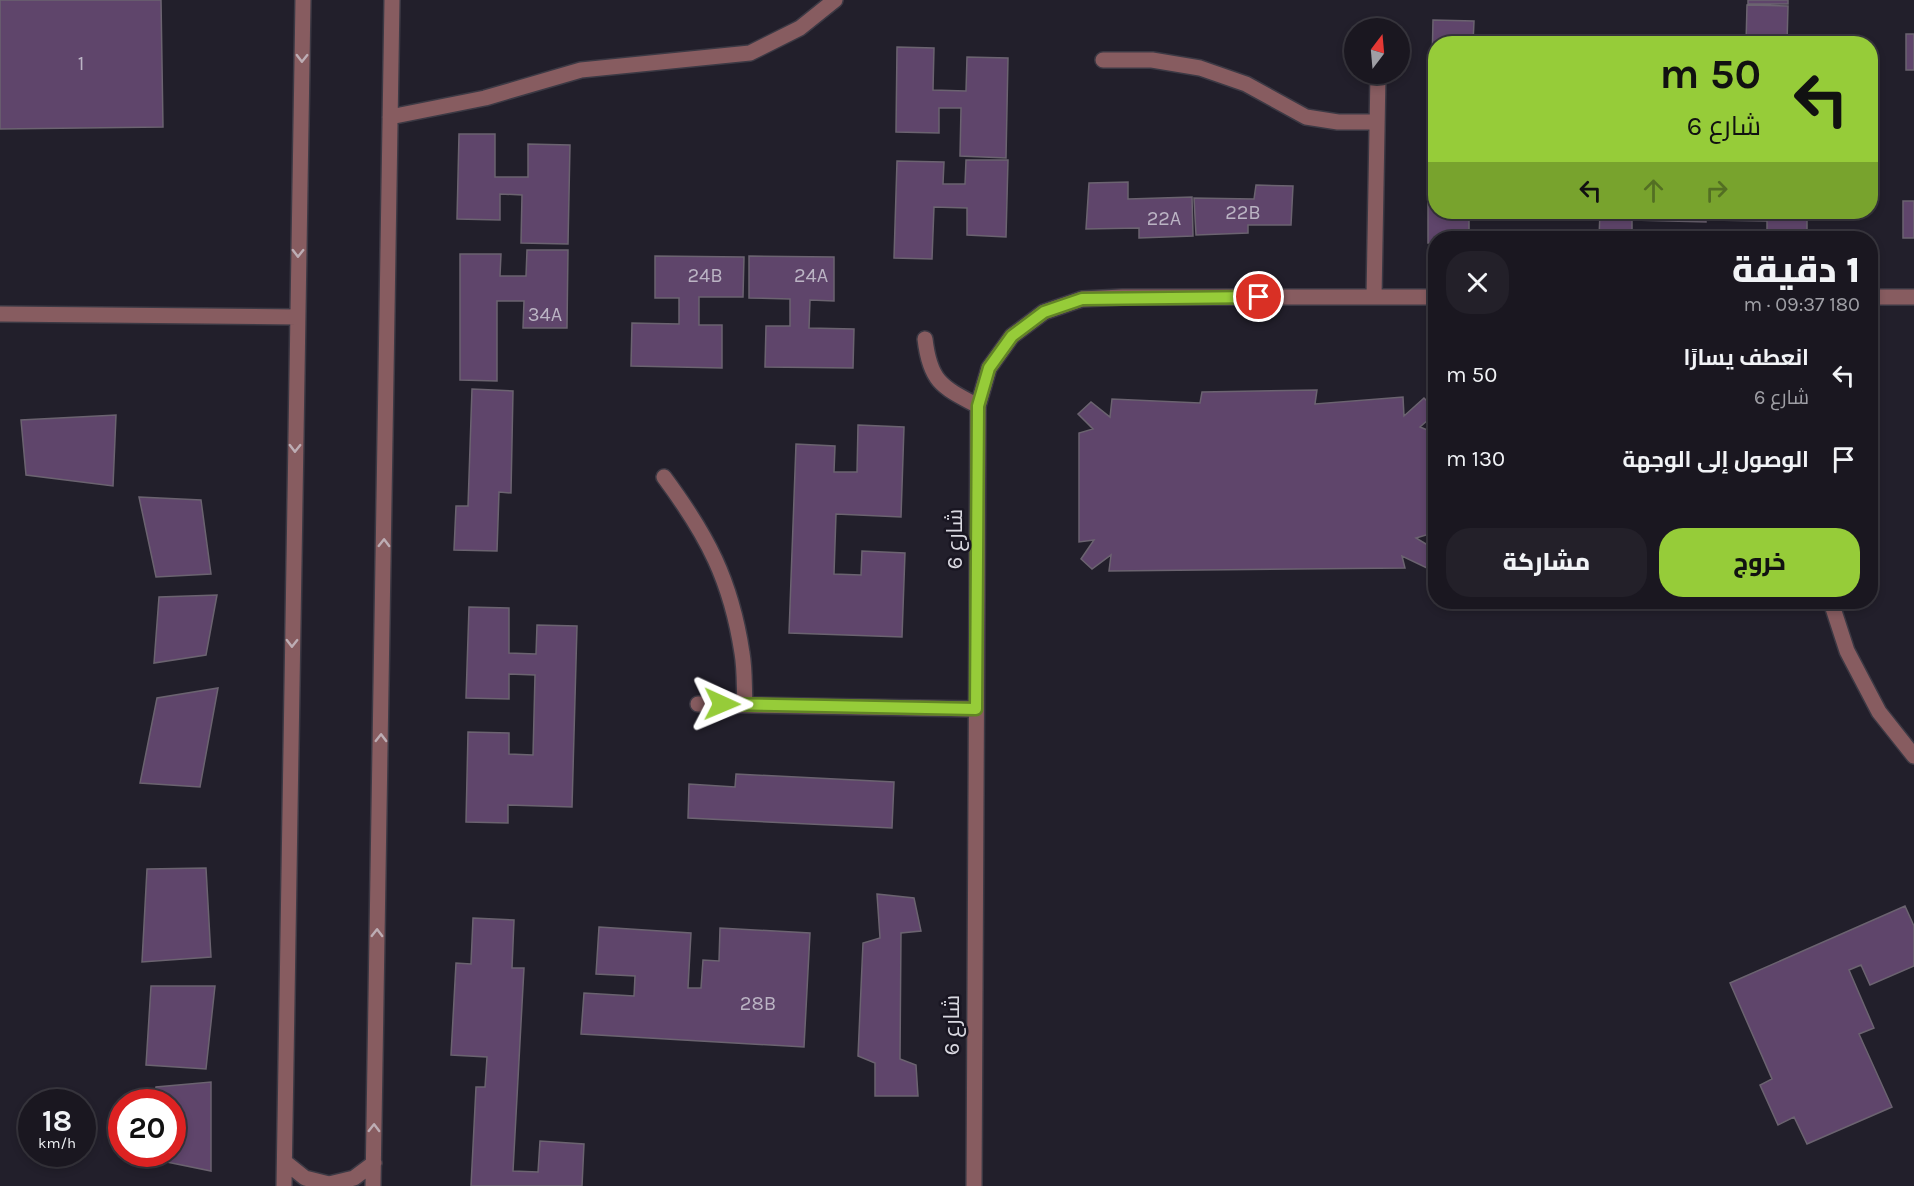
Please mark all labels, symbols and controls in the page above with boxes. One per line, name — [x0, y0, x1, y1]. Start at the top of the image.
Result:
north arrow — [1344, 18, 1410, 84]
map controls — [1344, 18, 1410, 84]
text: 50 m — [1659, 49, 1761, 99]
house number: 1 — [78, 52, 84, 75]
one-way arrow — [295, 54, 308, 63]
icon: left — [1782, 60, 1860, 138]
text: شارع 6 — [1687, 110, 1761, 142]
icon: left — [1574, 174, 1607, 207]
icon: ahead — [1637, 174, 1670, 207]
icon: right — [1700, 174, 1733, 207]
house number: 22B — [1225, 201, 1261, 224]
house number: 22A — [1147, 207, 1181, 230]
one-way arrow — [292, 249, 304, 258]
text: 1 دقيقة — [1732, 249, 1860, 291]
button: close — [1446, 251, 1509, 314]
house number: 24B — [687, 264, 723, 287]
house number: 24A — [794, 264, 828, 287]
pin — [1233, 271, 1284, 322]
icon: arrive — [1242, 280, 1275, 313]
text: 180 m · 09:37 — [1743, 293, 1860, 316]
house number: 34A — [528, 303, 562, 326]
text: انعطف يسارًا — [1683, 345, 1809, 371]
icon: left — [1827, 359, 1860, 392]
text: 50 m — [1446, 362, 1497, 388]
text: شارع 6 — [1754, 386, 1809, 409]
icon: arrive — [1827, 443, 1860, 476]
one-way arrow — [289, 444, 301, 453]
text: 130 m — [1446, 446, 1505, 472]
text: الوصول إلى الوجهة — [1623, 447, 1809, 473]
street label: شارع 6 — [942, 509, 969, 569]
button: مشاركة — [1446, 528, 1647, 597]
button: خروج — [1659, 528, 1860, 597]
one-way arrow — [377, 538, 390, 547]
one-way arrow — [286, 639, 298, 648]
position arrow — [690, 672, 754, 736]
one-way arrow — [374, 733, 387, 742]
one-way arrow — [371, 928, 384, 937]
house number: 28B — [740, 992, 776, 1015]
street label: شارع 6 — [939, 995, 966, 1055]
speed limit sign: 20 — [108, 1089, 186, 1167]
text: 18 — [42, 1103, 72, 1139]
one-way arrow — [368, 1123, 380, 1132]
text: km/h — [38, 1134, 76, 1152]

